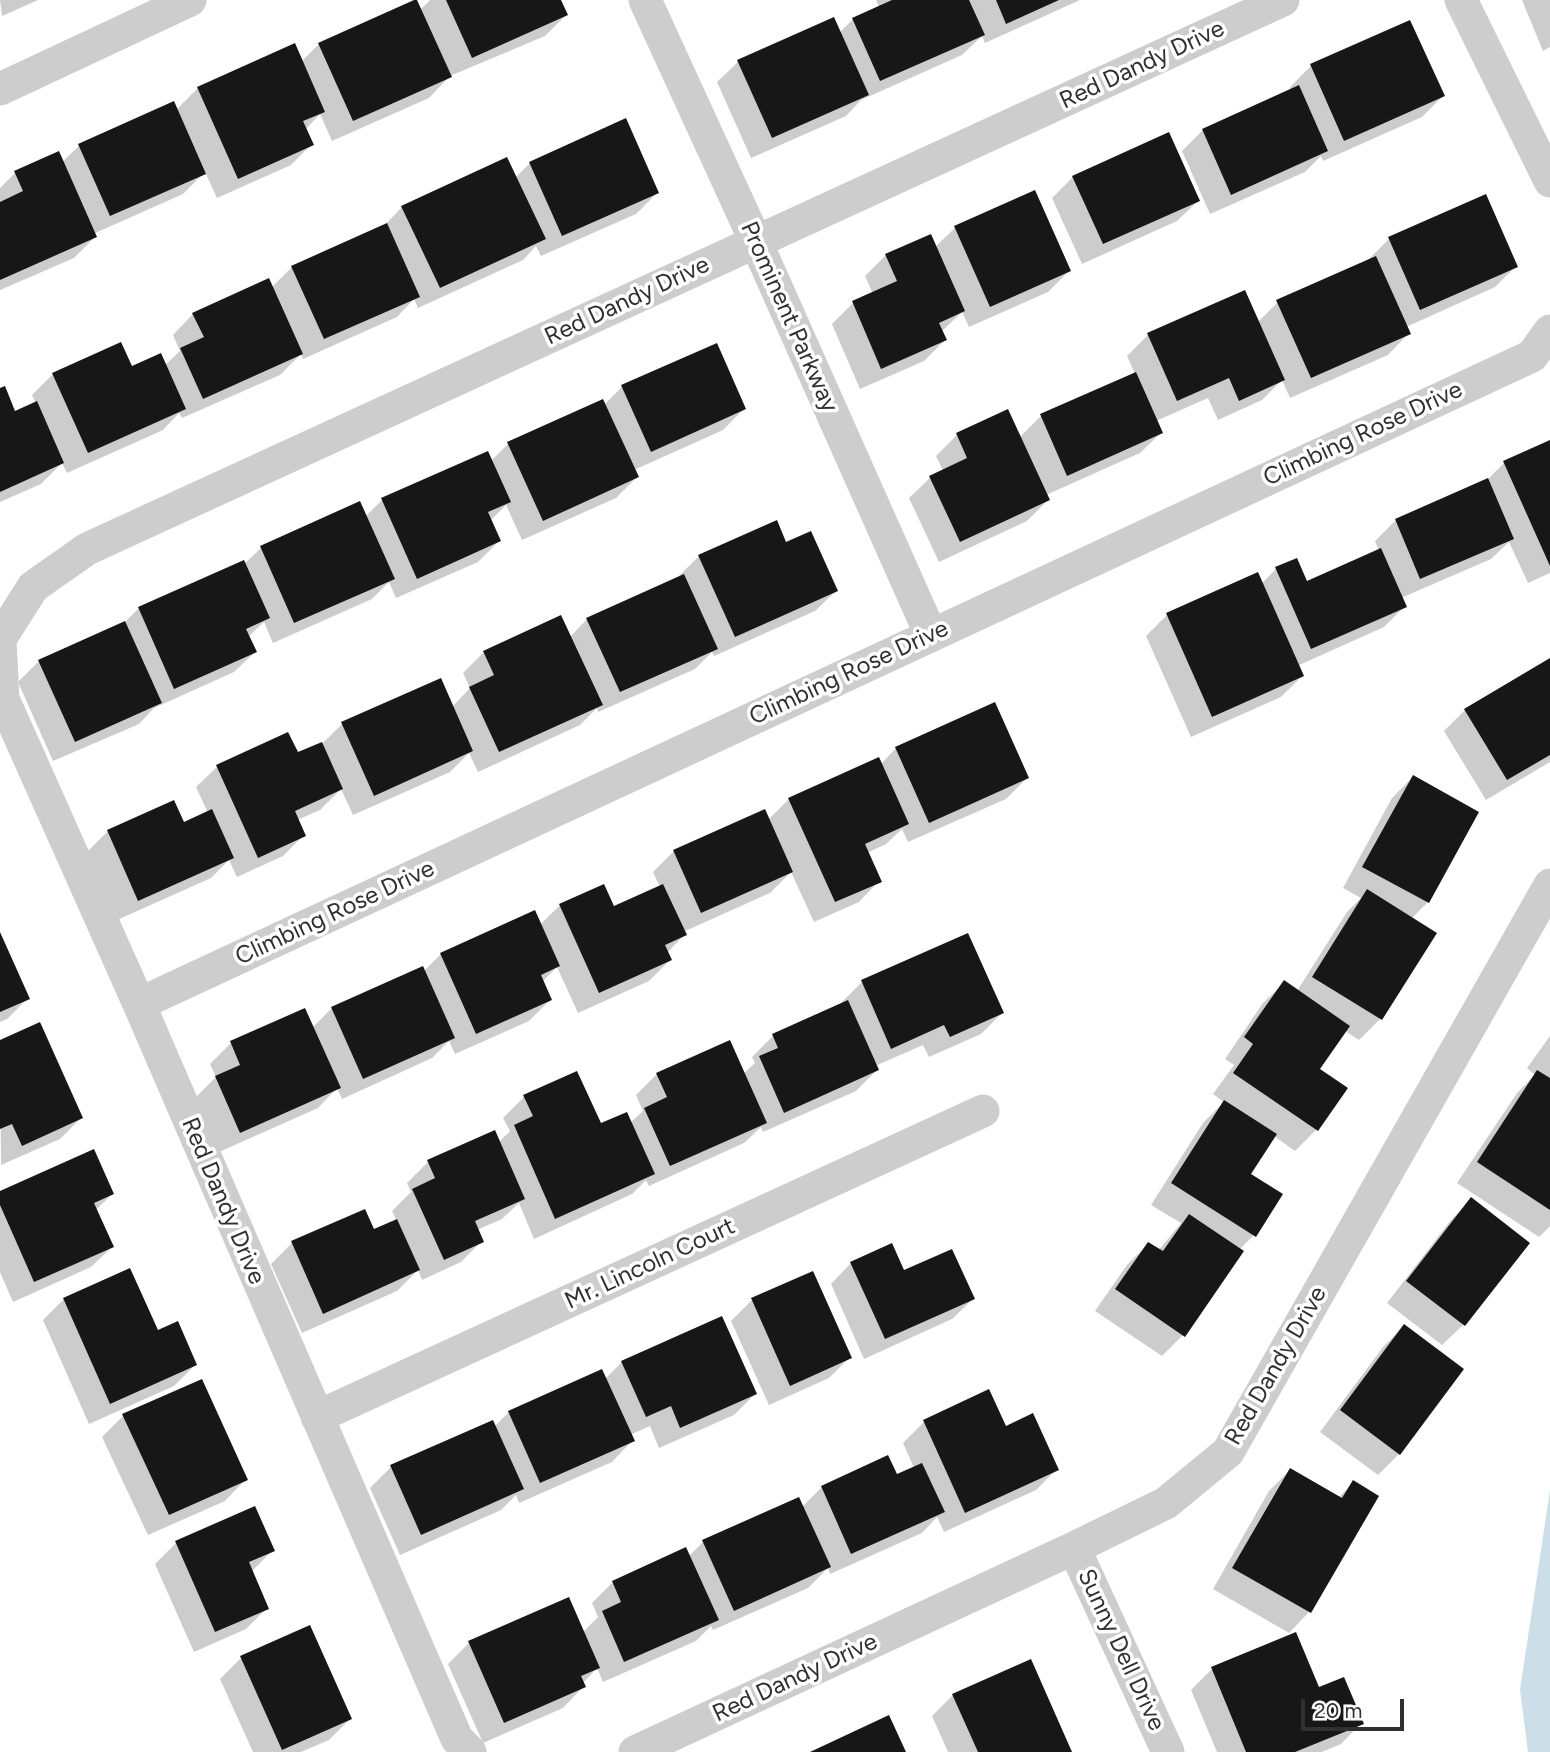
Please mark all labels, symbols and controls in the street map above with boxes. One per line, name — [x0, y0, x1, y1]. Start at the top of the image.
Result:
street label: Red Dandy Drive — [1055, 14, 1229, 116]
street label: Prominent Parkway — [734, 217, 844, 417]
street label: Red Dandy Drive — [540, 250, 714, 352]
street label: Climbing Rose Drive — [1259, 375, 1467, 493]
street label: Climbing Rose Drive — [745, 614, 953, 732]
street label: Climbing Rose Drive — [231, 854, 439, 972]
street label: Red Dandy Drive — [175, 1113, 271, 1289]
street label: Mr. Lincoln Court — [560, 1212, 740, 1316]
street label: Red Dandy Drive — [1219, 1282, 1333, 1450]
street label: Sunny Dell Drive — [1071, 1565, 1171, 1735]
street label: Red Dandy Drive — [708, 1627, 882, 1729]
scale bar — [1305, 1686, 1408, 1730]
text: 20 m — [1314, 1698, 1362, 1723]

